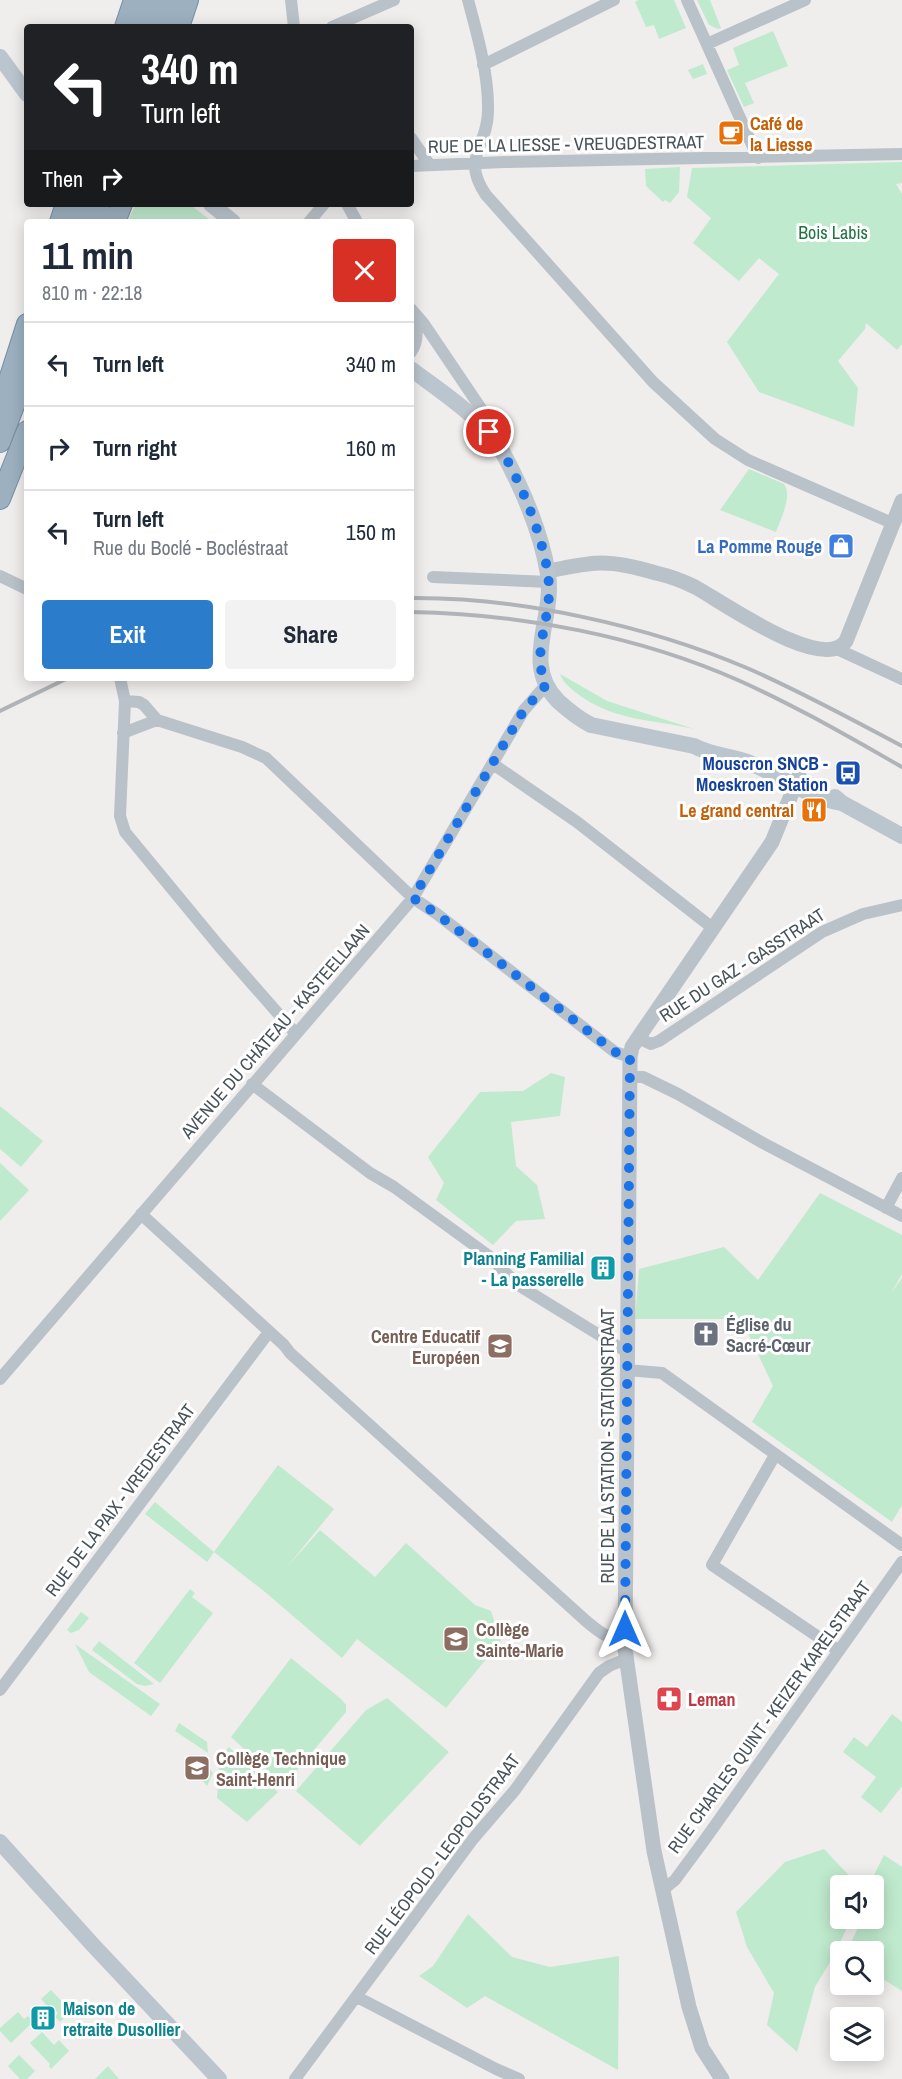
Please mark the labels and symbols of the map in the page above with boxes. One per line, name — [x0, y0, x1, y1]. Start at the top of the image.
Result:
place label: Café de la Liesse — [750, 111, 812, 157]
cafe icon: Café de la Liesse — [716, 118, 746, 148]
street label: RUE DE LA LIESSE - VREUGDESTRAAT — [428, 129, 704, 159]
park label: Bois Labis — [798, 220, 868, 245]
pin — [463, 406, 514, 457]
shop icon: La Pomme Rouge — [826, 531, 856, 561]
place label: La Pomme Rouge — [697, 534, 822, 559]
place label: Mouscron SNCB - Moeskroen Station — [696, 751, 828, 797]
bus stop icon: Mouscron SNCB - Moeskroen Station — [833, 758, 863, 788]
restaurant icon: Le grand central — [799, 795, 829, 825]
place label: Le grand central — [679, 798, 794, 823]
street label: RUE DU GAZ - GASSTRAAT — [654, 902, 830, 1028]
street label: AVENUE DU CHÂTEAU - KASTEELLAAN — [174, 918, 375, 1144]
place label: Planning Familial - La passerelle — [463, 1246, 584, 1292]
building icon: Planning Familial - La passerelle — [588, 1253, 618, 1283]
street label: RUE DE LA STATION - STATIONSTRAAT — [595, 1308, 620, 1584]
place label: Église du Sacré-Cœur — [726, 1312, 811, 1358]
church icon: Église du Sacré-Cœur — [691, 1319, 721, 1349]
place label: Centre Educatif Européen — [371, 1324, 480, 1370]
school or university icon: Centre Educatif Européen — [485, 1331, 515, 1361]
street label: RUE DE LA PAIX - VREDESTRAAT — [39, 1399, 201, 1601]
street label: RUE CHARLES QUINT - KEIZER KARELSTRAAT — [662, 1576, 876, 1858]
position arrow — [593, 1597, 657, 1661]
place label: Collège Sainte-Marie — [476, 1617, 564, 1663]
school or university icon: Collège Sainte-Marie — [441, 1624, 471, 1654]
pharmacy icon: Leman — [654, 1684, 684, 1714]
place label: Leman — [688, 1687, 736, 1712]
place label: Collège Technique Saint-Henri — [216, 1746, 346, 1792]
street label: RUE LÉOPOLD - LEOPOLDSTRAAT — [358, 1749, 526, 1959]
school or university icon: Collège Technique Saint-Henri — [182, 1753, 212, 1783]
place label: Maison de retraite Dusollier — [63, 1996, 181, 2042]
building icon: Maison de retraite Dusollier — [28, 2003, 58, 2033]

